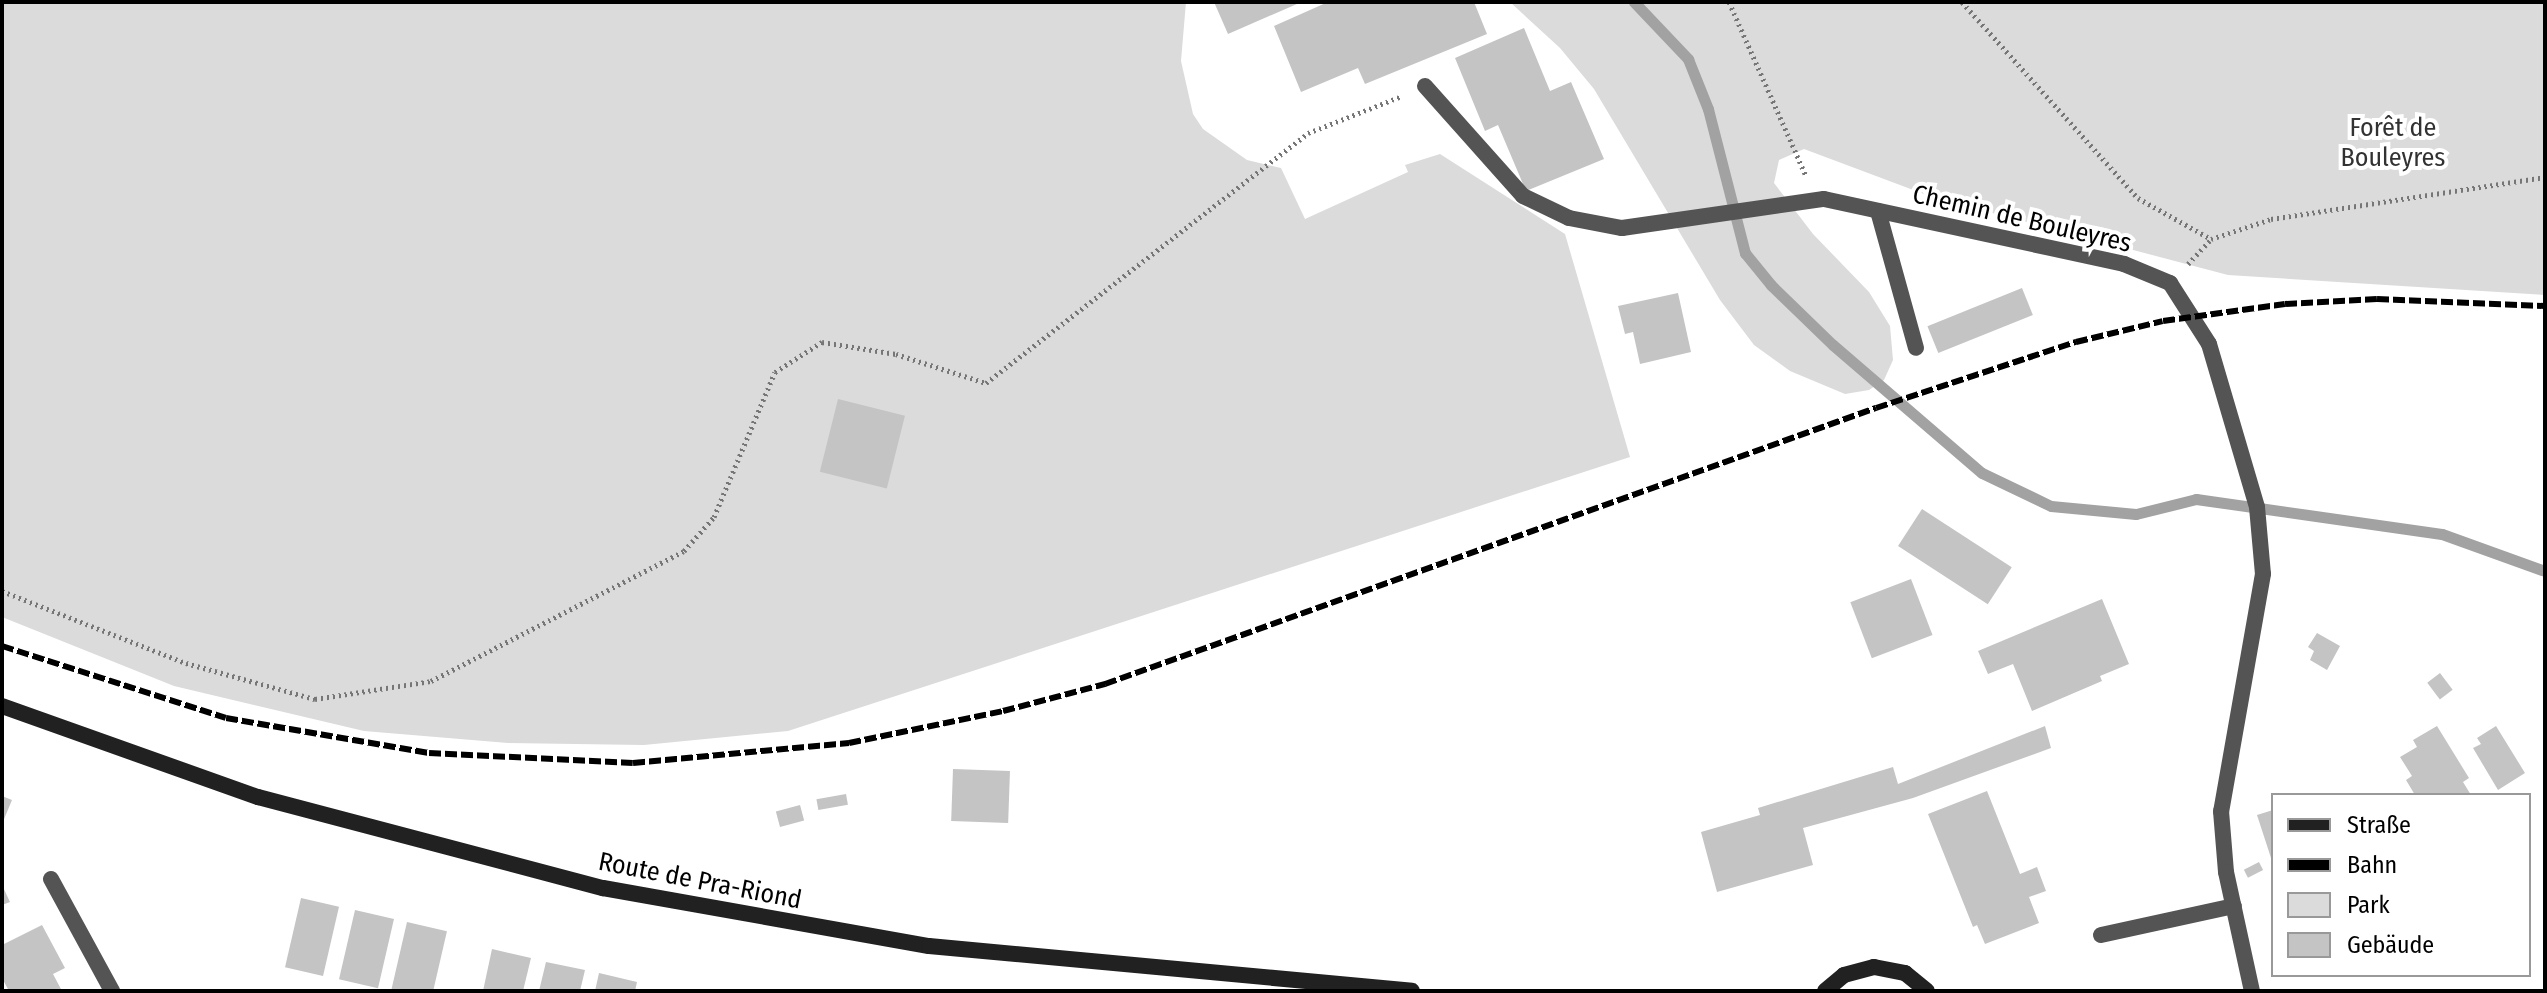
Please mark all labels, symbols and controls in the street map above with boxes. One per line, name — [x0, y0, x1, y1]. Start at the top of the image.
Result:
park label: Forêt de Bouleyres — [2341, 112, 2445, 174]
street label: Chemin de Bouleyres — [1910, 179, 2134, 259]
legend — [2271, 793, 2531, 977]
text: Straße — [2347, 811, 2411, 839]
street label: Route de Pra-Riond — [596, 846, 804, 916]
text: Bahn — [2347, 851, 2397, 879]
text: Park — [2347, 891, 2390, 919]
text: Gebäude — [2347, 931, 2434, 959]

